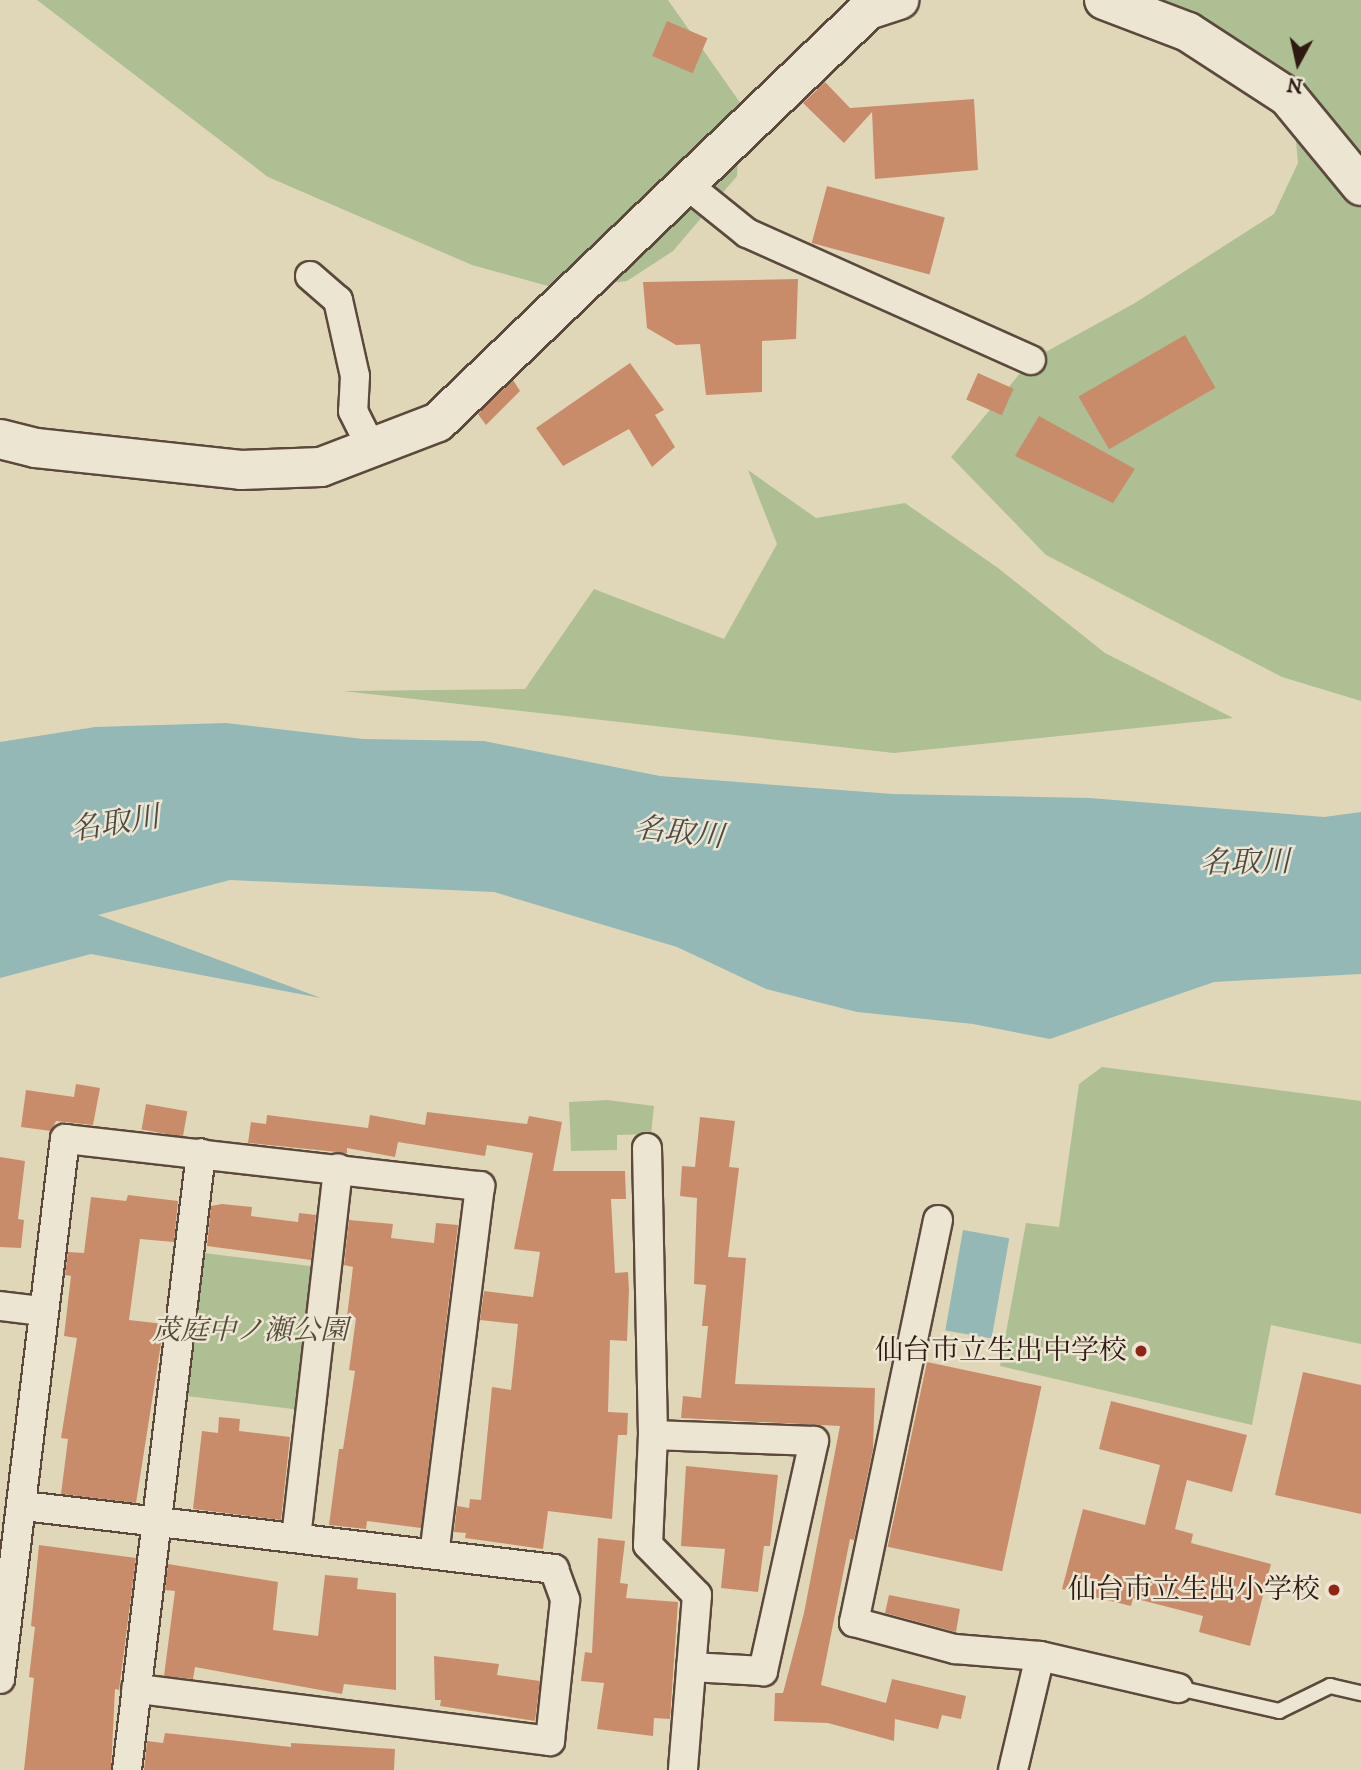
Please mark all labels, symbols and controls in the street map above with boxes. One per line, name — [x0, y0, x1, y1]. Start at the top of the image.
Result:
north arrow — [1263, 28, 1333, 98]
text: N — [1286, 72, 1304, 97]
water label: 名取川 — [68, 800, 162, 850]
water label: 名取川 — [632, 811, 726, 857]
water label: 名取川 — [1200, 845, 1290, 883]
park label: 茂庭中ノ瀬公園 — [152, 1314, 348, 1348]
place label: 仙台市立生出中学校 — [875, 1334, 1127, 1368]
marker: 仙台市立生出中学校 — [1133, 1343, 1149, 1359]
place label: 仙台市立生出小学校 — [1068, 1573, 1320, 1607]
marker: 仙台市立生出小学校 — [1326, 1582, 1342, 1598]

